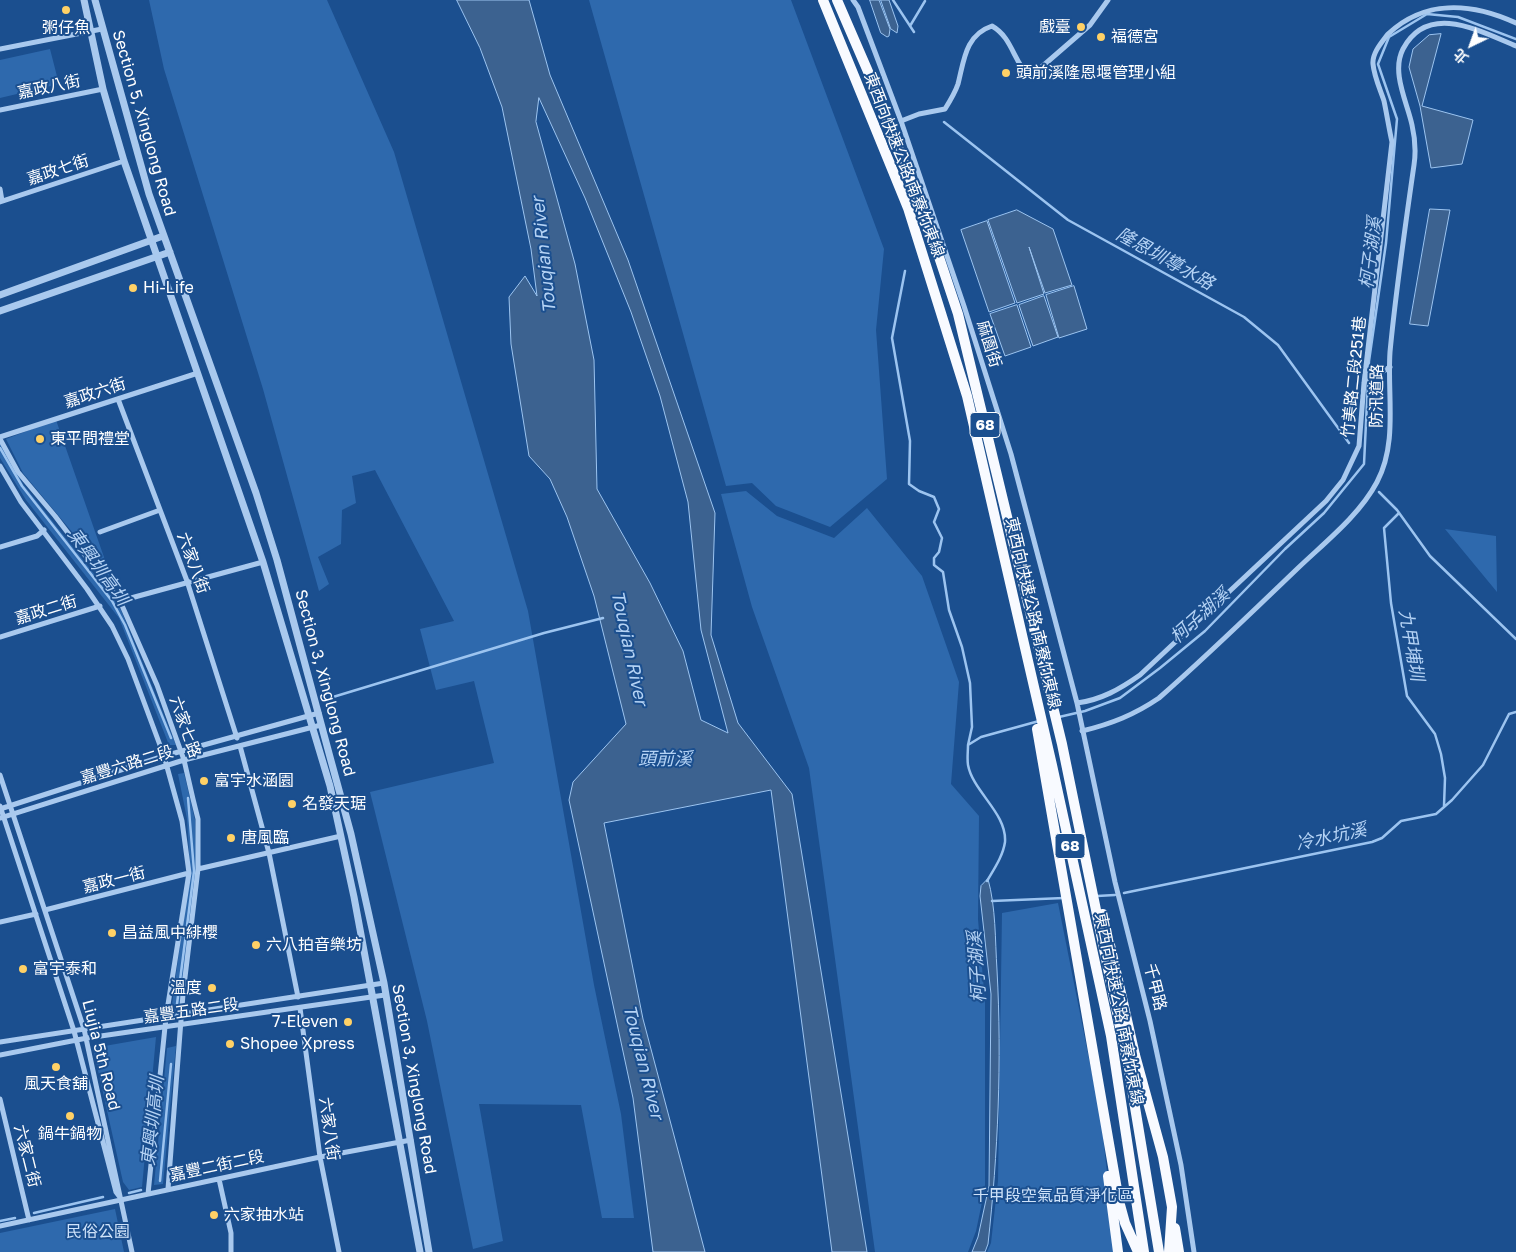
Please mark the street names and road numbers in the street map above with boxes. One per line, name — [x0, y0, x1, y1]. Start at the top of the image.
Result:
street label: Section 5, Xinglong Road — [108, 28, 180, 218]
street label: 東西向快速公路 南寮竹東線 — [860, 70, 948, 260]
street label: 嘉政八街 — [16, 71, 82, 103]
street label: 嘉政七街 — [25, 151, 91, 189]
street label: 竹美路二段251巷 — [1338, 315, 1370, 439]
street label: 麻園街 — [973, 318, 1005, 370]
street label: 防汛道路 — [1367, 364, 1387, 428]
street label: 嘉政六街 — [62, 374, 128, 412]
road number: 68 — [970, 412, 1000, 438]
street label: 東西向快速公路 南寮竹東線 — [1002, 515, 1064, 711]
street label: 六家八街 — [173, 530, 213, 596]
street label: Section 3, Xinglong Road — [291, 588, 359, 778]
street label: 嘉政二街 — [13, 591, 79, 629]
street label: 六家七路 — [166, 694, 204, 760]
street label: 嘉豐六路二段 — [78, 742, 176, 788]
road number: 68 — [1055, 834, 1085, 858]
street label: 嘉政一街 — [81, 863, 147, 897]
street label: 東西向快速公路 南寮竹東線 — [1091, 911, 1147, 1107]
street label: 千甲路 — [1140, 961, 1170, 1013]
street label: Section 3, Xinglong Road — [388, 983, 440, 1175]
street label: 嘉豐五路二段 — [142, 995, 240, 1027]
street label: Liujia 5th Road — [78, 998, 124, 1112]
street label: 六家八街 — [315, 1096, 343, 1162]
street label: 六家二街 — [10, 1123, 44, 1189]
street label: 嘉豐二街二段 — [168, 1147, 266, 1185]

